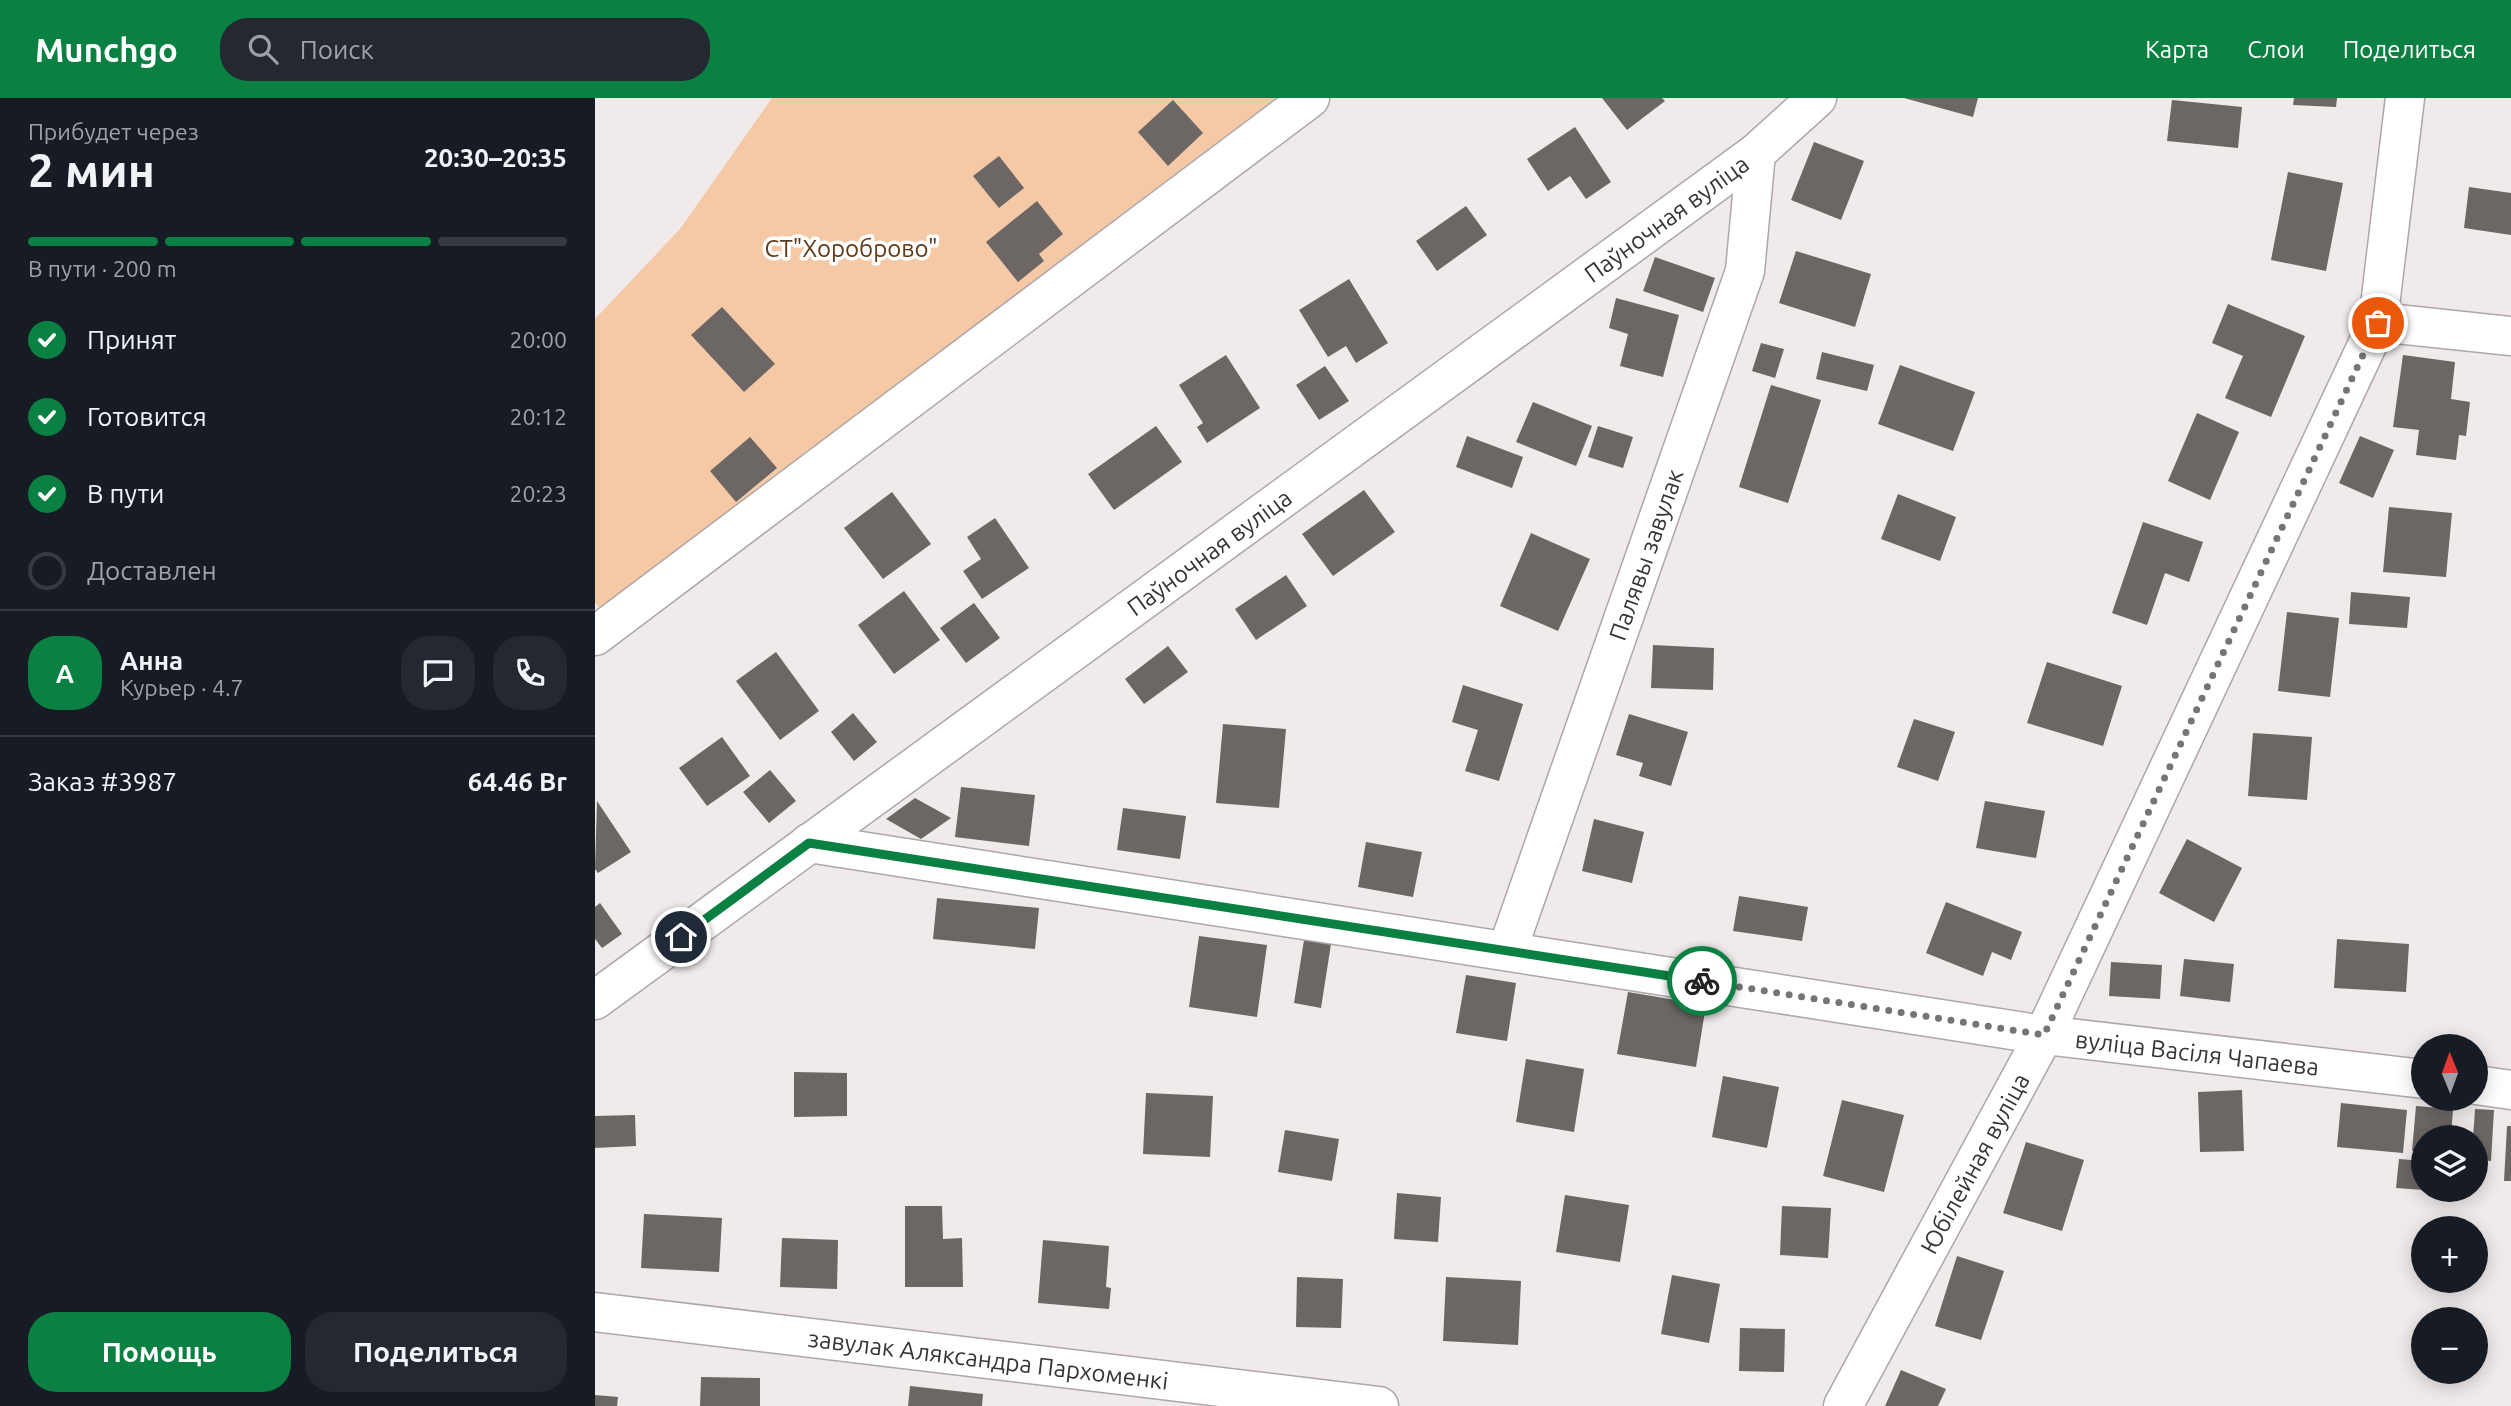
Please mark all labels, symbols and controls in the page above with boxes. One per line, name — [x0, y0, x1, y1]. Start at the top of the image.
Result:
search box — [220, 18, 710, 81]
icon: search — [244, 30, 282, 68]
text: Munchgo — [35, 31, 178, 68]
text: Поиск — [300, 35, 374, 64]
text: Карта — [2145, 36, 2209, 63]
text: Слои — [2247, 36, 2305, 63]
text: Поделиться — [2343, 36, 2476, 63]
text: Прибудет через — [28, 119, 199, 144]
text: 20:30–20:35 — [424, 143, 567, 172]
text: 2 мин — [28, 144, 155, 196]
street label: Паўночная вуліца — [1579, 150, 1754, 287]
park label: СТ"Хороброво" — [764, 235, 938, 262]
text: В пути · 200 m — [28, 256, 177, 281]
pin — [2348, 293, 2408, 353]
icon: bag — [2359, 304, 2397, 342]
icon: check — [28, 321, 66, 359]
text: Принят — [87, 325, 176, 354]
text: 20:00 — [509, 327, 567, 352]
icon: check — [28, 398, 66, 436]
text: Готовится — [87, 402, 207, 431]
text: 20:12 — [509, 404, 567, 429]
street label: Палявы завулак — [1603, 465, 1688, 644]
icon: check — [28, 475, 66, 513]
text: В пути — [87, 479, 164, 508]
text: 20:23 — [509, 481, 567, 506]
street label: Паўночная вуліца — [1122, 483, 1296, 621]
text: Доставлен — [87, 556, 217, 585]
button: chat — [401, 636, 475, 710]
button: phone — [493, 636, 567, 710]
text: Анна — [120, 646, 183, 675]
text: А — [56, 659, 74, 688]
text: Курьер · 4.7 — [120, 675, 244, 700]
text: Заказ #3987 — [28, 767, 177, 796]
text: 64.46 Br — [468, 767, 567, 796]
pin — [651, 907, 711, 967]
icon: home — [662, 918, 700, 956]
courier — [1667, 946, 1737, 1016]
icon: bike — [1683, 962, 1721, 1000]
street label: вуліца Васіля Чапаева — [2074, 1025, 2321, 1080]
north arrow — [2411, 1034, 2489, 1111]
map controls — [2411, 1034, 2488, 1384]
street label: Юбілейная вуліца — [1915, 1068, 2034, 1258]
button: layers — [2411, 1125, 2488, 1202]
button: + — [2411, 1216, 2488, 1293]
button: − — [2411, 1307, 2488, 1384]
button: Помощь — [28, 1312, 291, 1392]
button: Поделиться — [305, 1312, 567, 1392]
street label: завулак Аляксандра Пархоменкі — [806, 1324, 1170, 1394]

